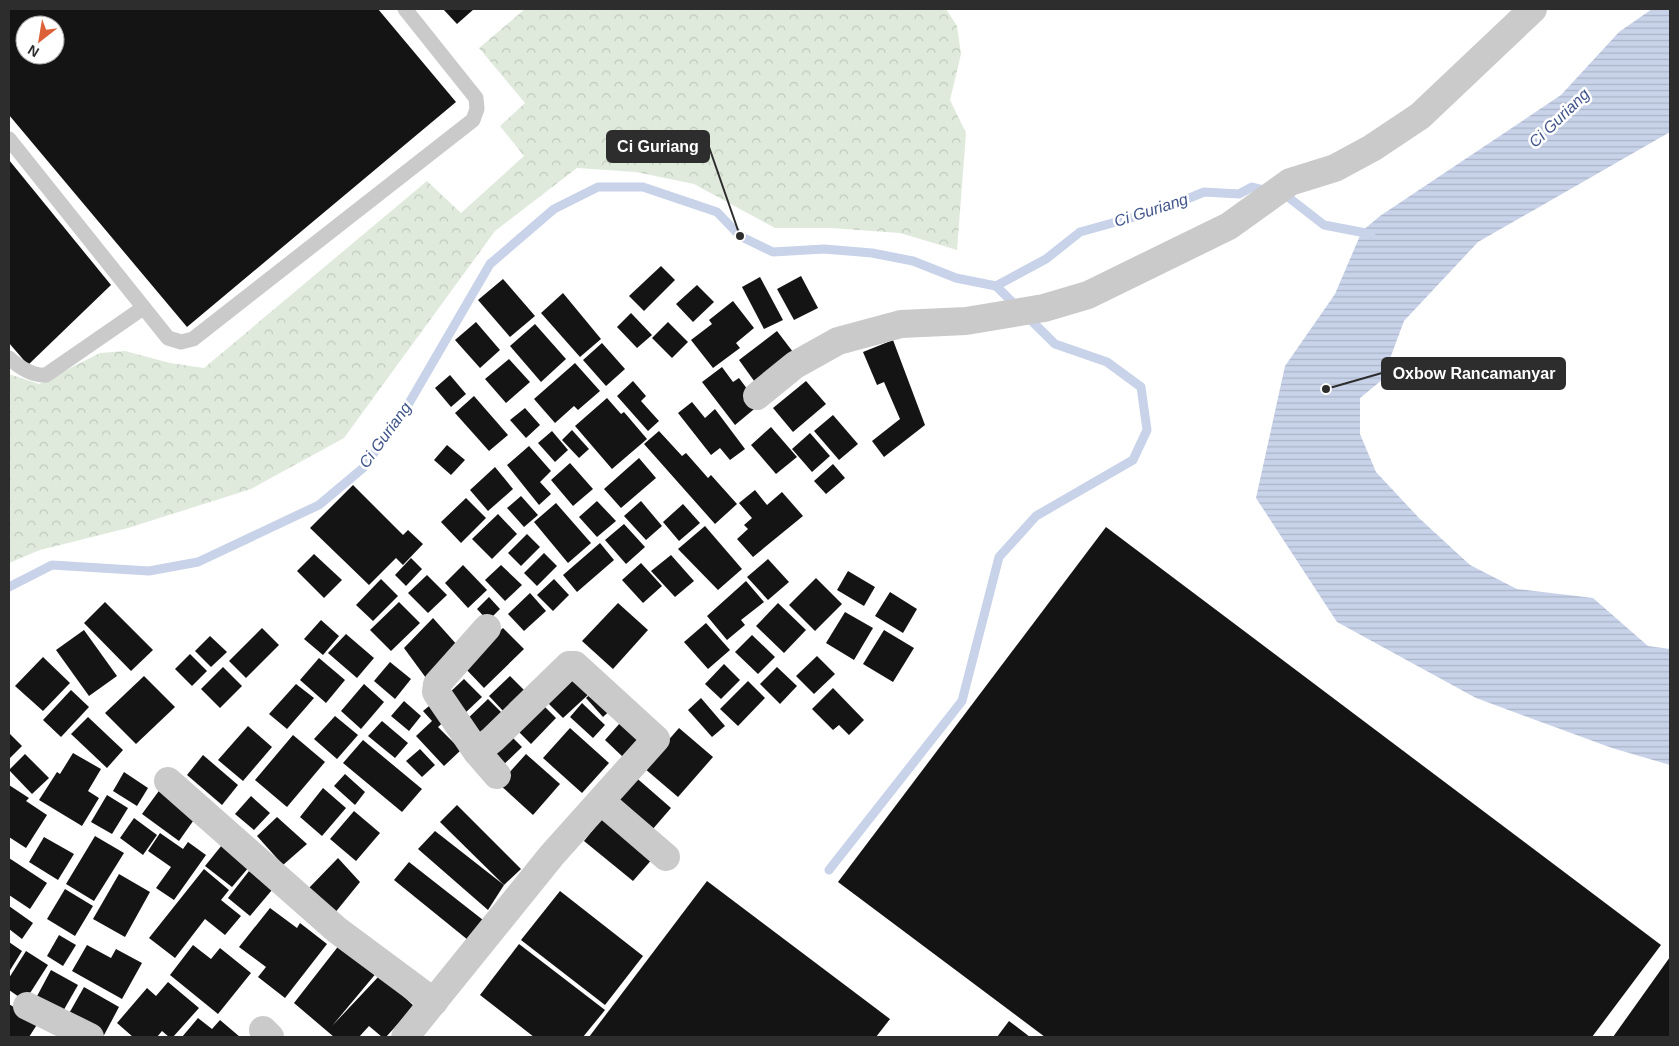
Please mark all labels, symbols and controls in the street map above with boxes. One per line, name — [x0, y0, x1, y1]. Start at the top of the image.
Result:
north arrow — [15, 15, 65, 65]
text: N — [25, 42, 42, 61]
water label: Ci Guriang — [1526, 85, 1592, 151]
callout: Ci Guriang — [607, 131, 709, 162]
text: Ci Guriang — [617, 138, 699, 155]
water label: Ci Guriang — [1112, 190, 1190, 230]
callout: Oxbow Rancamanyar — [1382, 358, 1565, 389]
text: Oxbow Rancamanyar — [1393, 365, 1555, 382]
water label: Ci Guriang — [356, 399, 414, 471]

